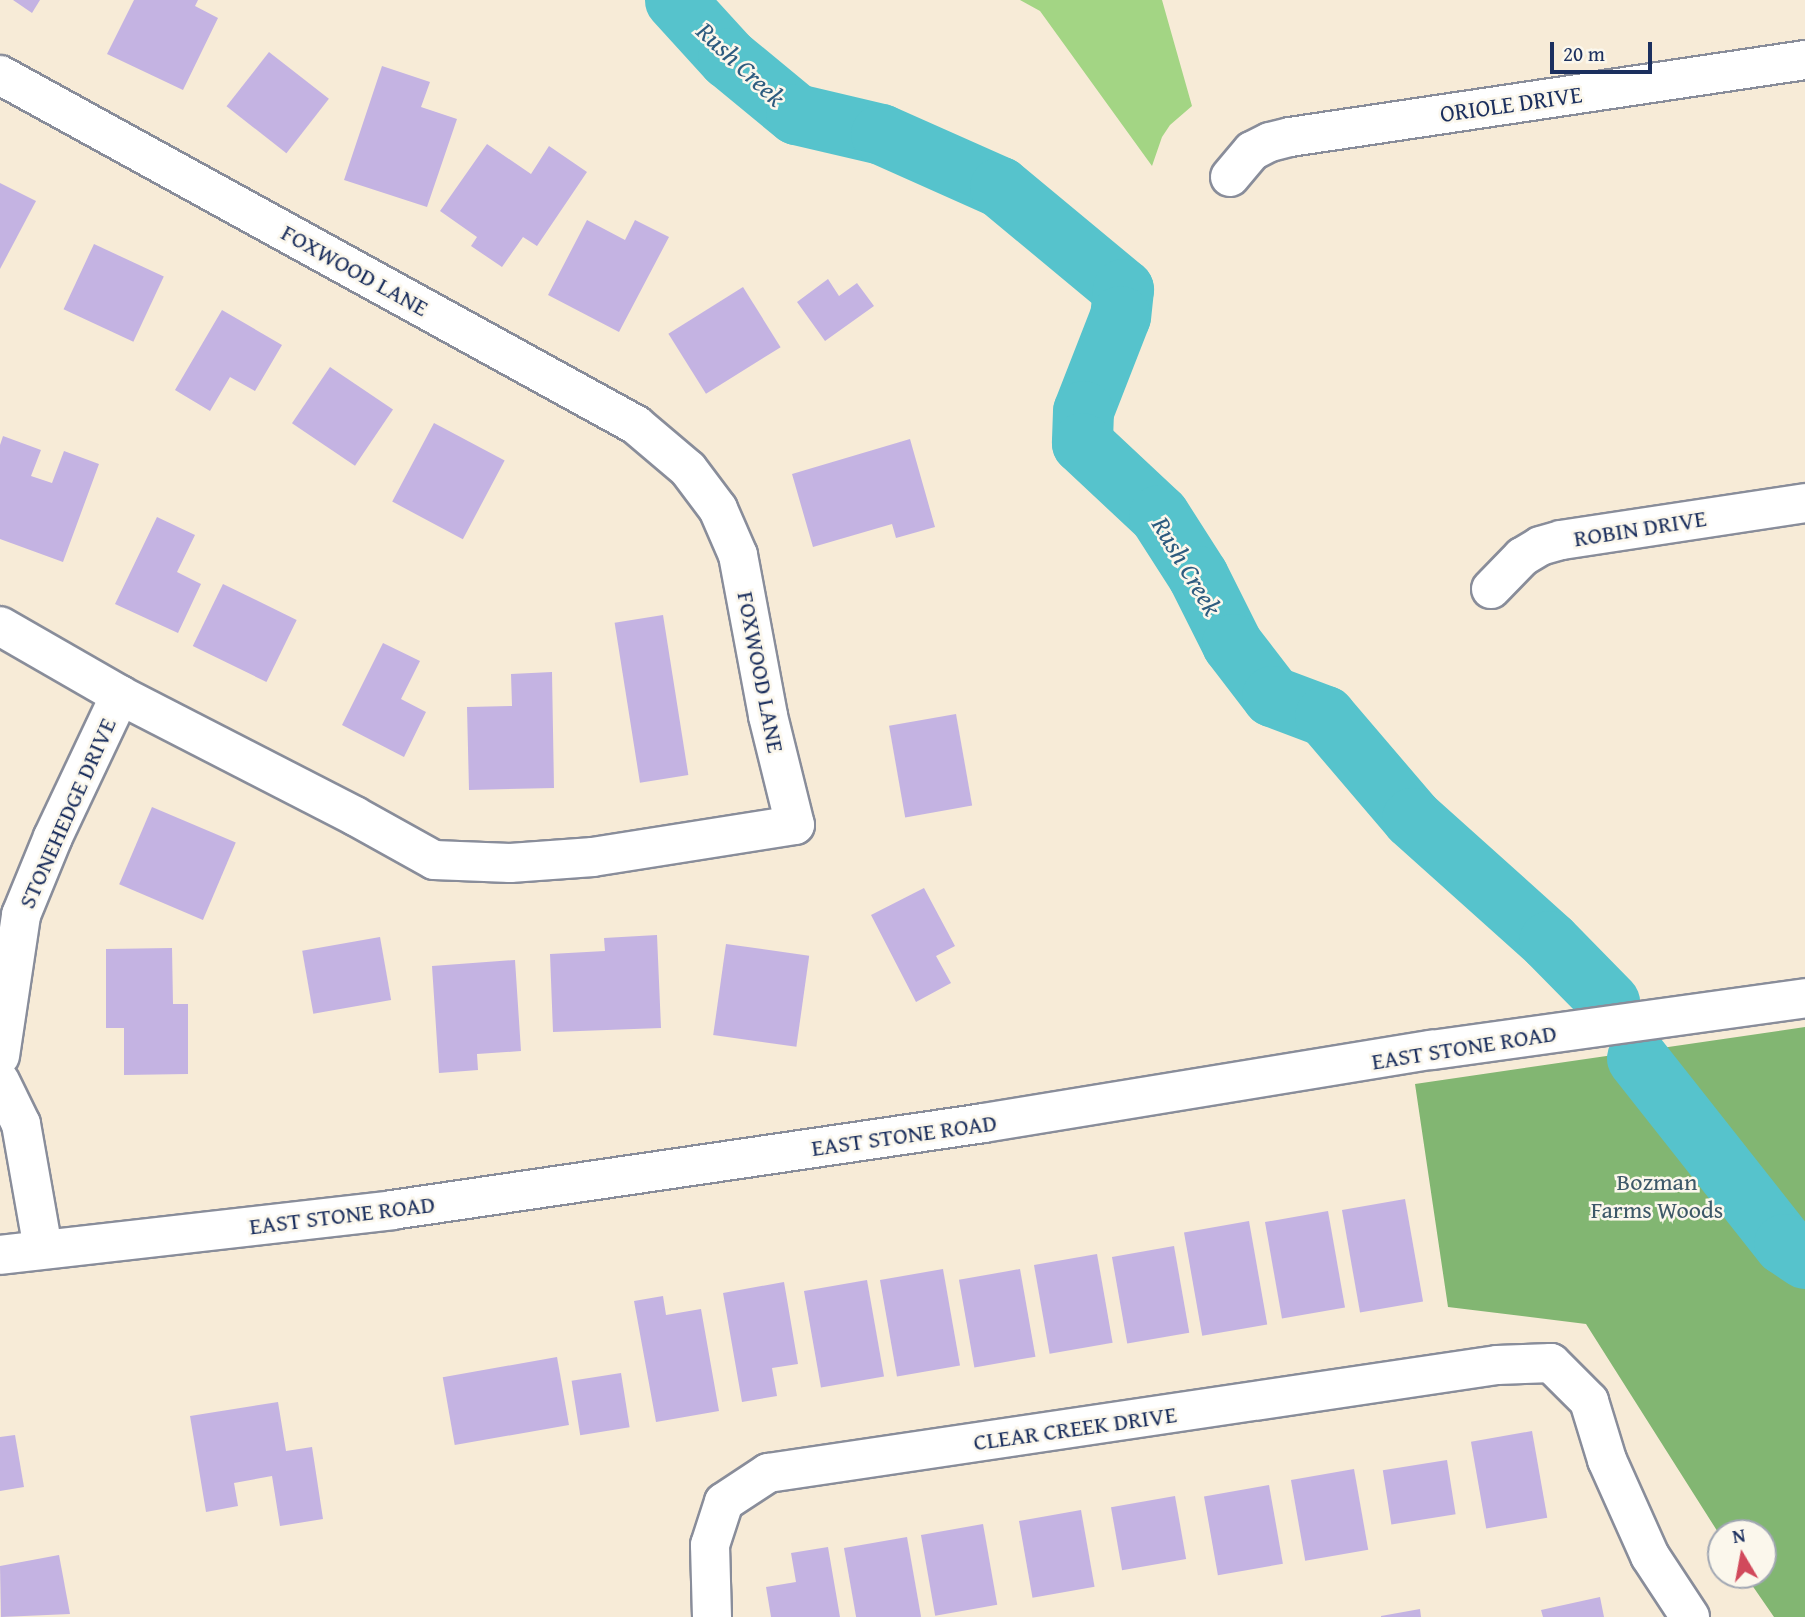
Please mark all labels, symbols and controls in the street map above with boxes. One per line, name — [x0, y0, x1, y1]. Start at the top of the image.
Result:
water label: Rush Creek — [690, 15, 792, 113]
scale bar — [1553, 28, 1654, 72]
text: 20 m — [1563, 38, 1605, 69]
street label: ORIOLE DRIVE — [1438, 80, 1584, 128]
street label: FOXWOOD LANE — [276, 218, 434, 322]
street label: ROBIN DRIVE — [1572, 503, 1708, 553]
water label: Rush Creek — [1145, 511, 1229, 621]
street label: FOXWOOD LANE — [731, 589, 791, 755]
street label: STONEHEDGE DRIVE — [12, 713, 122, 913]
street label: EAST STONE ROAD — [1369, 1018, 1559, 1076]
street label: EAST STONE ROAD — [809, 1108, 999, 1162]
park label: Bozman Farms Woods — [1591, 1168, 1723, 1224]
street label: EAST STONE ROAD — [248, 1189, 436, 1241]
street label: CLEAR CREEK DRIVE — [972, 1399, 1178, 1457]
north arrow — [1707, 1519, 1777, 1589]
text: N — [1730, 1520, 1747, 1550]

